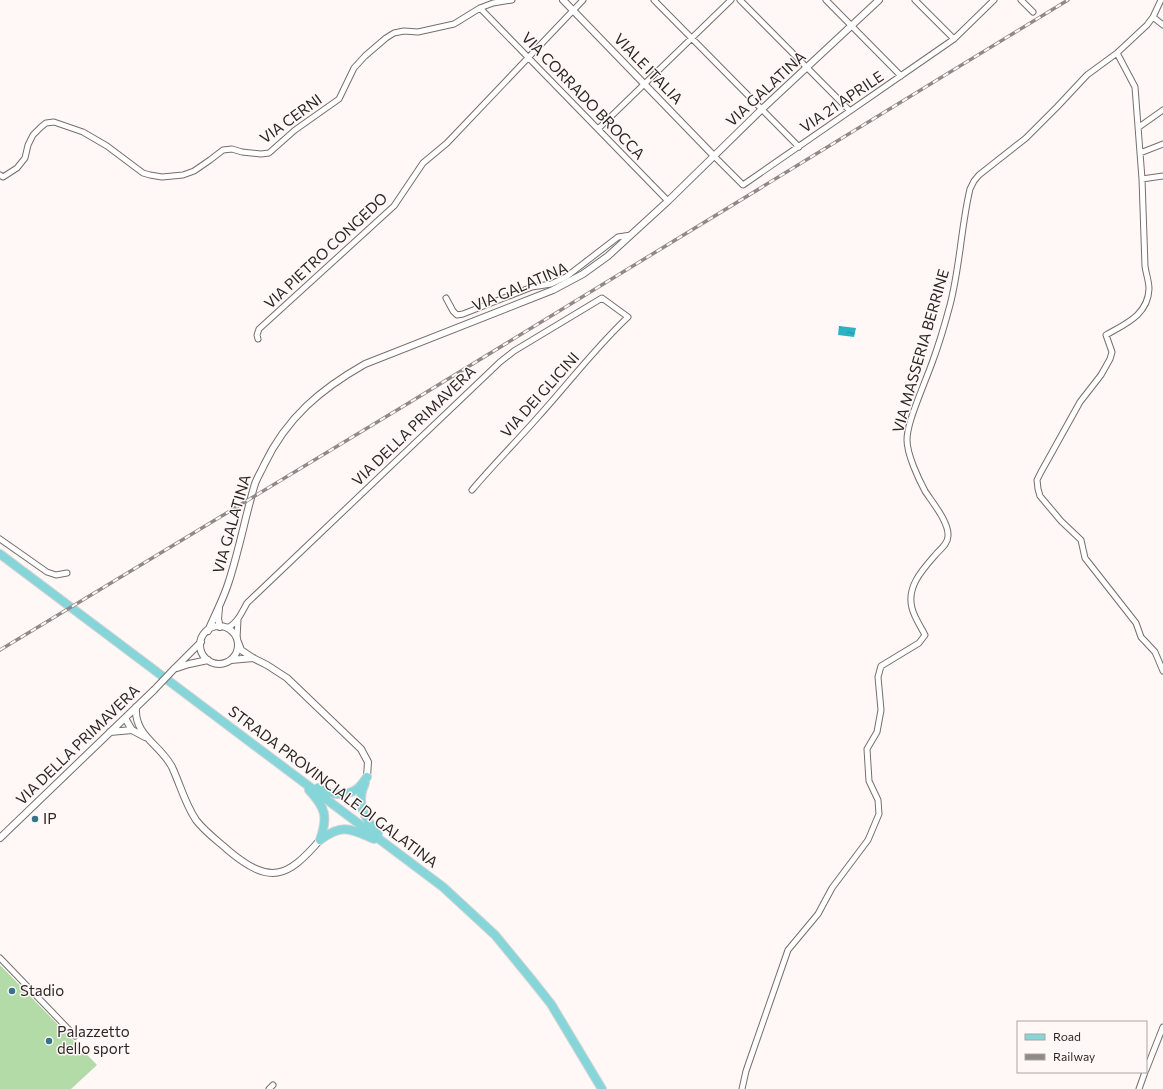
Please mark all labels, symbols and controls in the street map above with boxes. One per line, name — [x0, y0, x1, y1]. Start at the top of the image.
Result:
street label: VIA CORRADO BROCCA — [518, 28, 649, 163]
street label: VIALE ITALIA — [611, 29, 687, 107]
street label: VIA GALATINA — [722, 47, 809, 130]
street label: VIA 21 APRILE — [796, 67, 887, 136]
street label: VIA CERNI — [256, 90, 325, 147]
street label: VIA PIETRO CONGEDO — [260, 189, 391, 312]
street label: VIA GALATINA — [469, 258, 570, 314]
street label: VIA MASSERIA BERRINE — [888, 267, 952, 435]
street label: VIA DEI GLICINI — [496, 348, 582, 441]
street label: VIA DELLA PRIMAVERA — [348, 362, 479, 489]
street label: VIA GALATINA — [208, 472, 254, 575]
street label: VIA DELLA PRIMAVERA — [12, 681, 143, 808]
street label: STRADA PROVINCIALE DI GALATINA — [226, 702, 442, 871]
place label: IP — [43, 809, 57, 827]
marker: IP — [30, 814, 40, 824]
place label: Stadio — [20, 981, 64, 999]
marker: Stadio — [7, 986, 17, 996]
legend — [1017, 1021, 1147, 1073]
place label: Palazzetto dello sport — [57, 1022, 130, 1057]
text: Road — [1053, 1029, 1081, 1043]
marker: Palazzetto dello sport — [44, 1036, 54, 1046]
text: Railway — [1053, 1049, 1095, 1063]

